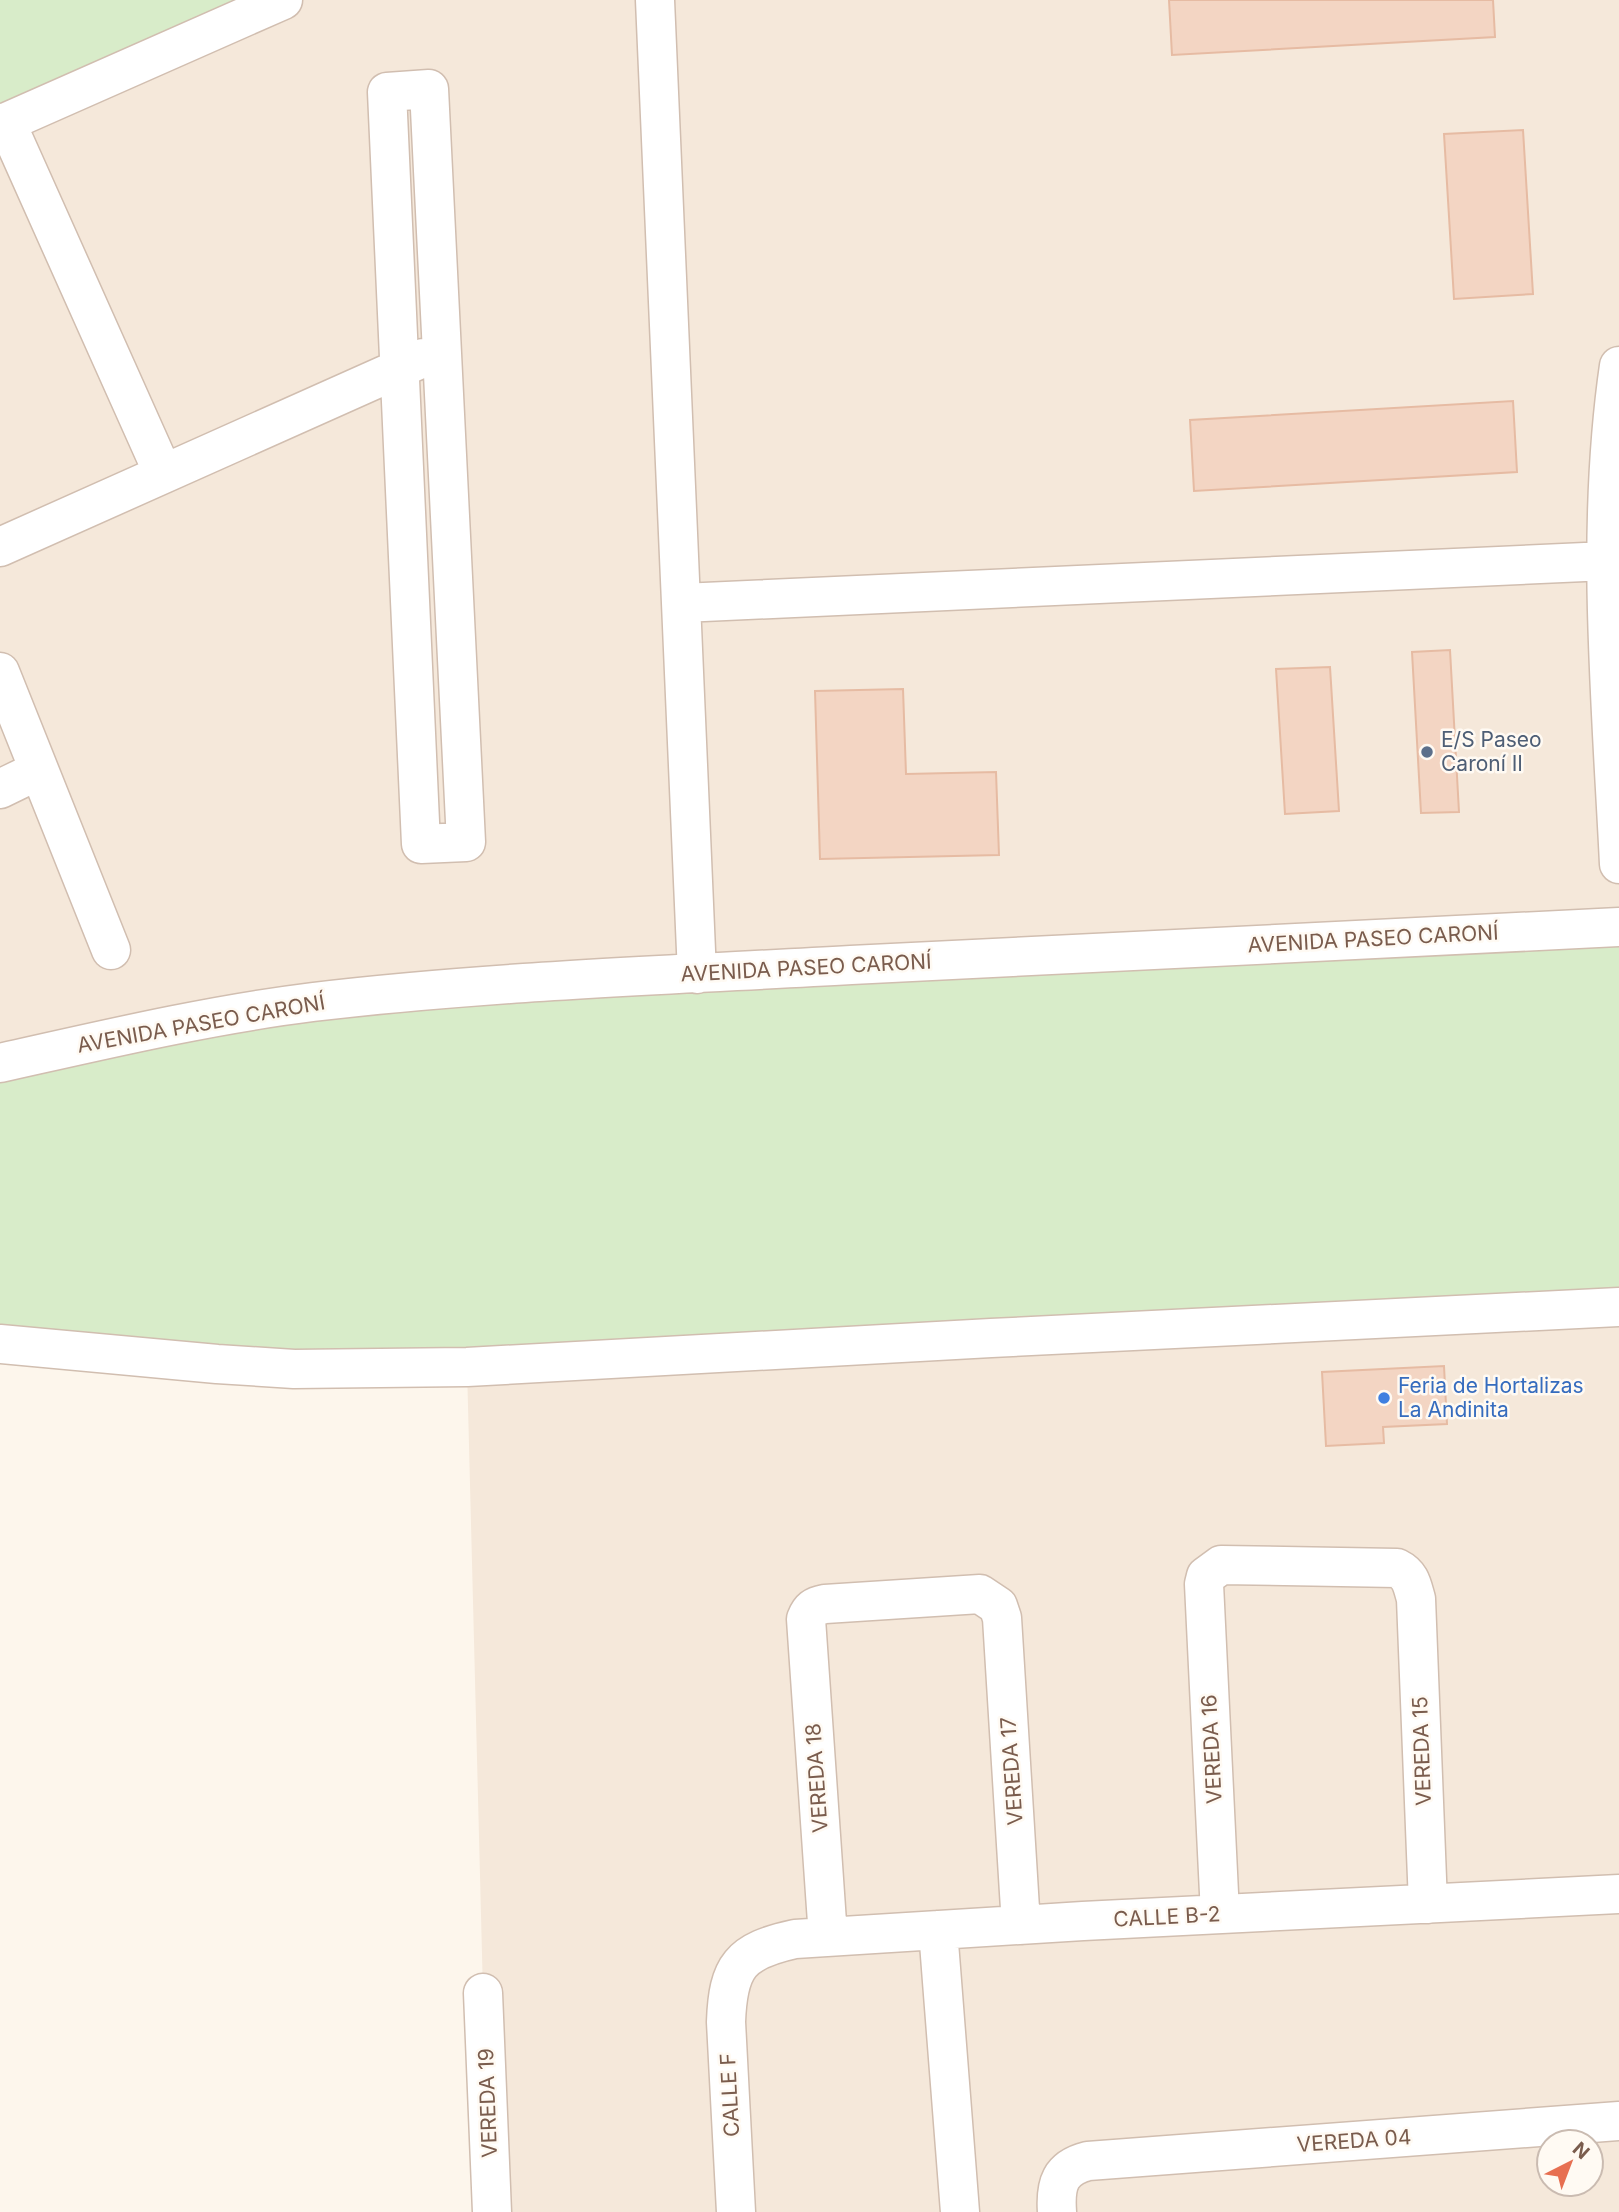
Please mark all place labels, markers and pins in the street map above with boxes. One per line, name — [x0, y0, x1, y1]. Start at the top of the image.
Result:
place label: E/S Paseo Caroní II — [1441, 727, 1542, 776]
marker: E/S Paseo Caroní II — [1419, 744, 1435, 760]
place label: Feria de Hortalizas La Andinita — [1398, 1373, 1584, 1422]
marker: Feria de Hortalizas La Andinita — [1376, 1390, 1392, 1406]

